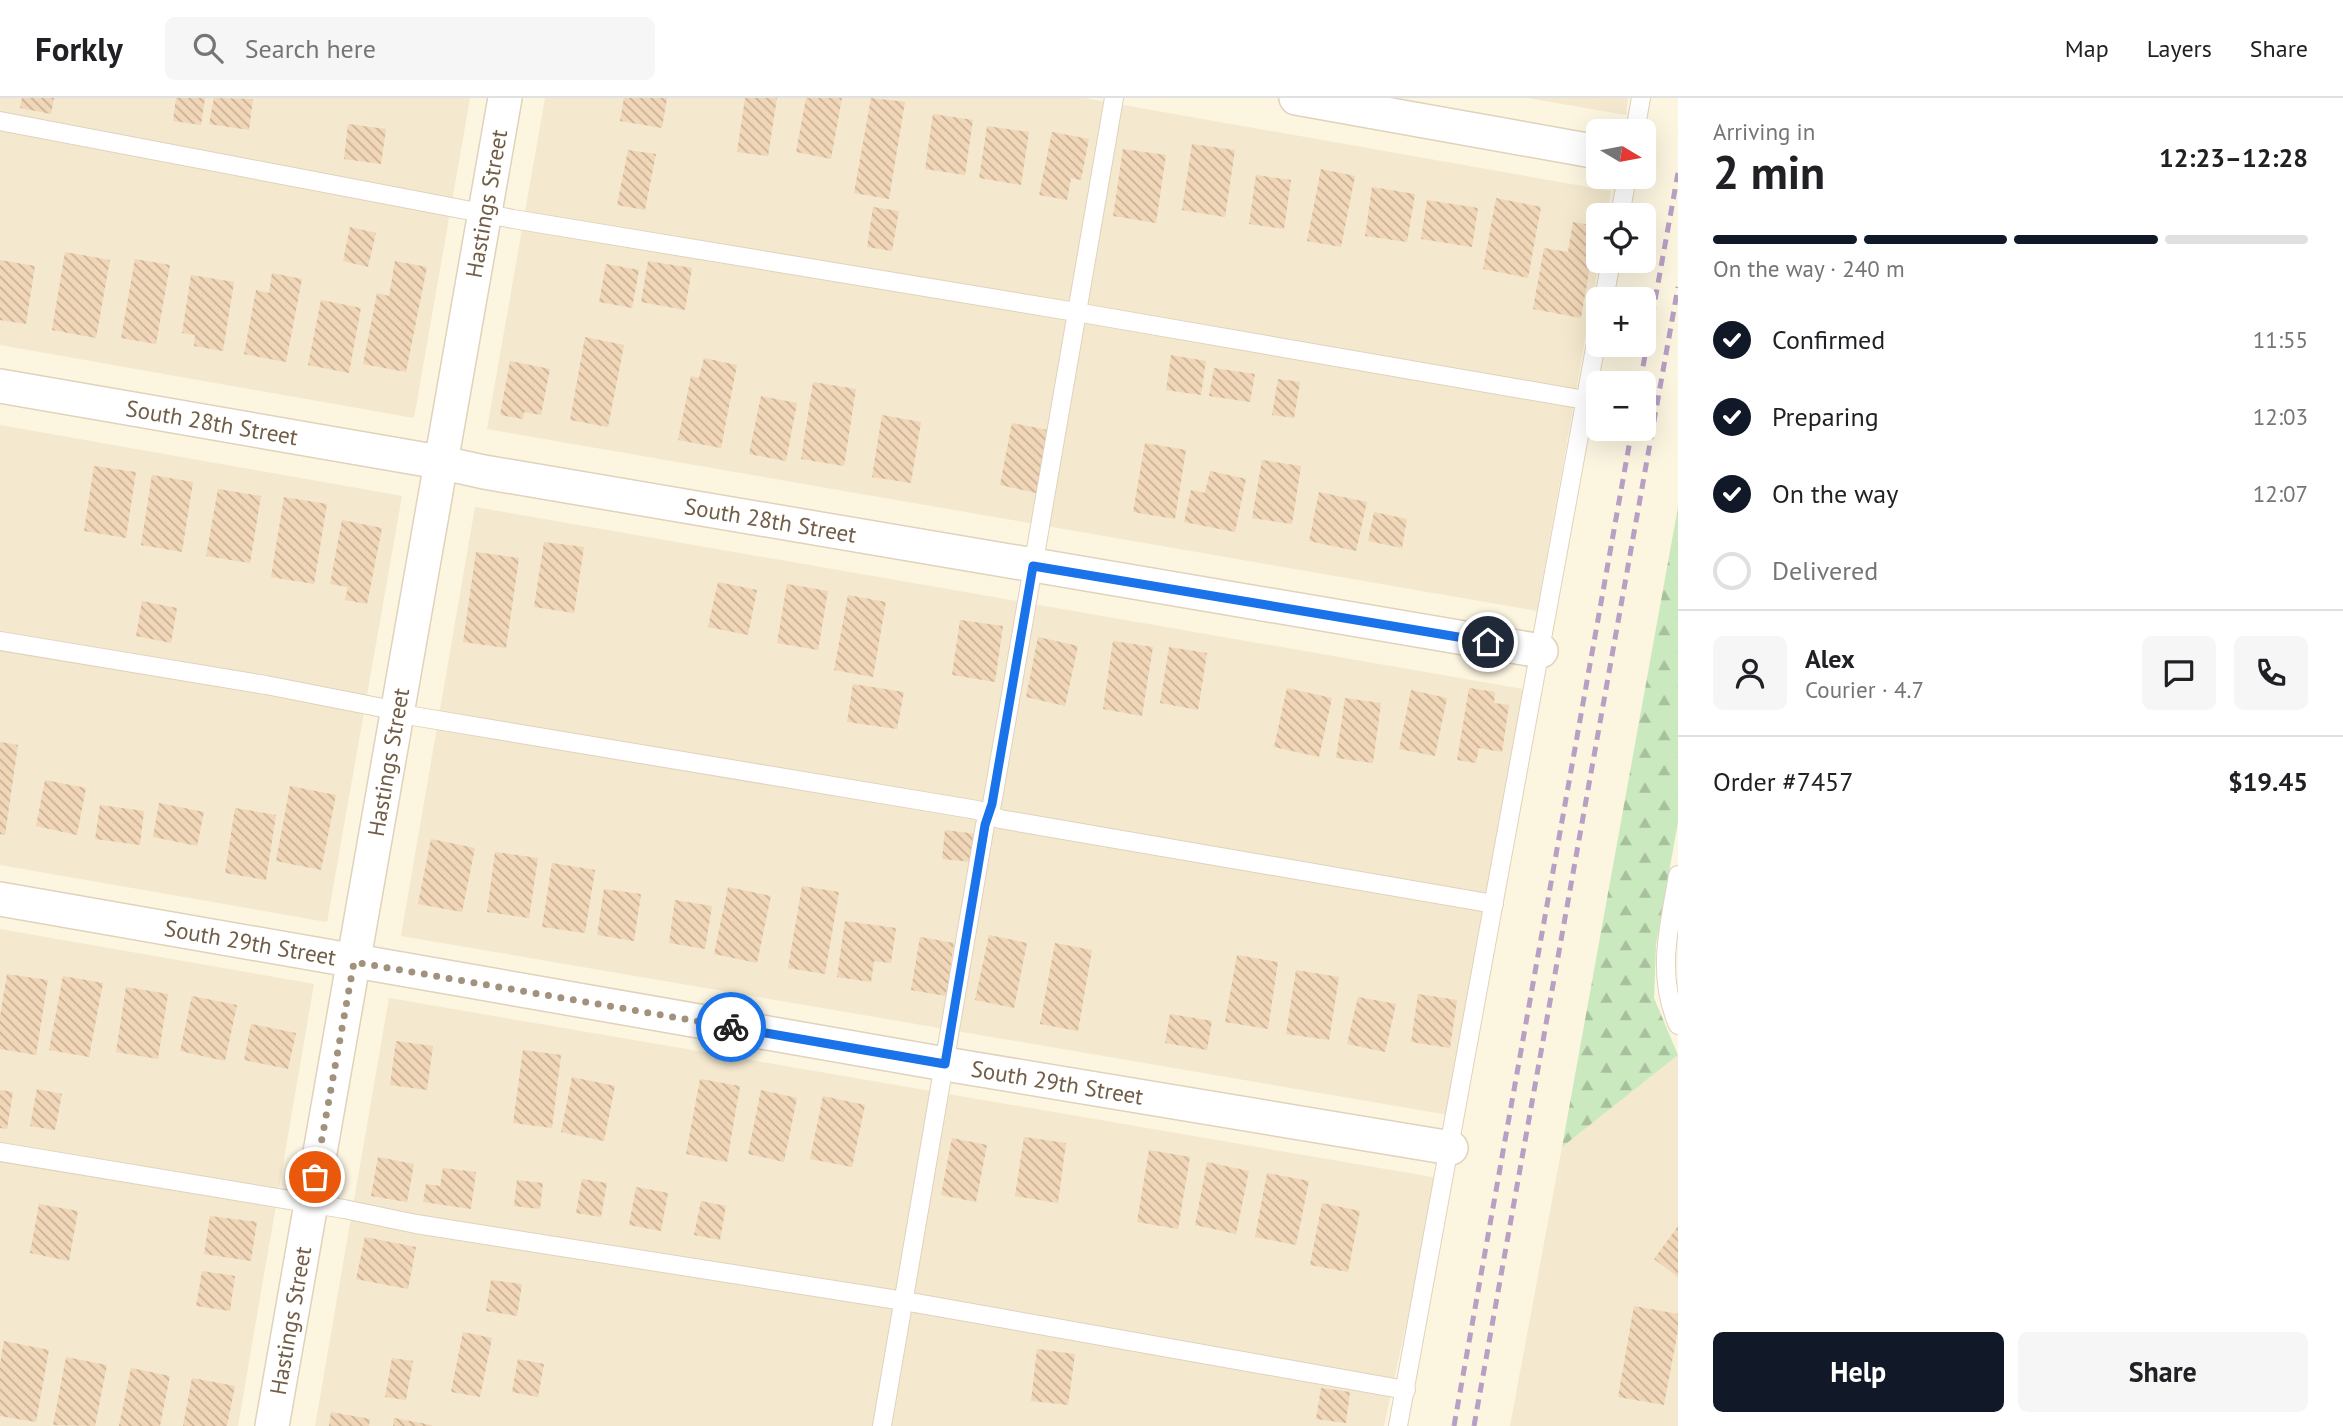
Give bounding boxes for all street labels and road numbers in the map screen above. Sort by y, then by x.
street label: Hastings Street [459,127,513,280]
street label: South 28th Street [124,393,300,451]
street label: South 28th Street [682,491,859,549]
street label: Hastings Street [361,685,415,839]
street label: South 29th Street [162,913,339,971]
street label: South 29th Street [969,1054,1146,1111]
street label: Hastings Street [263,1244,317,1397]

